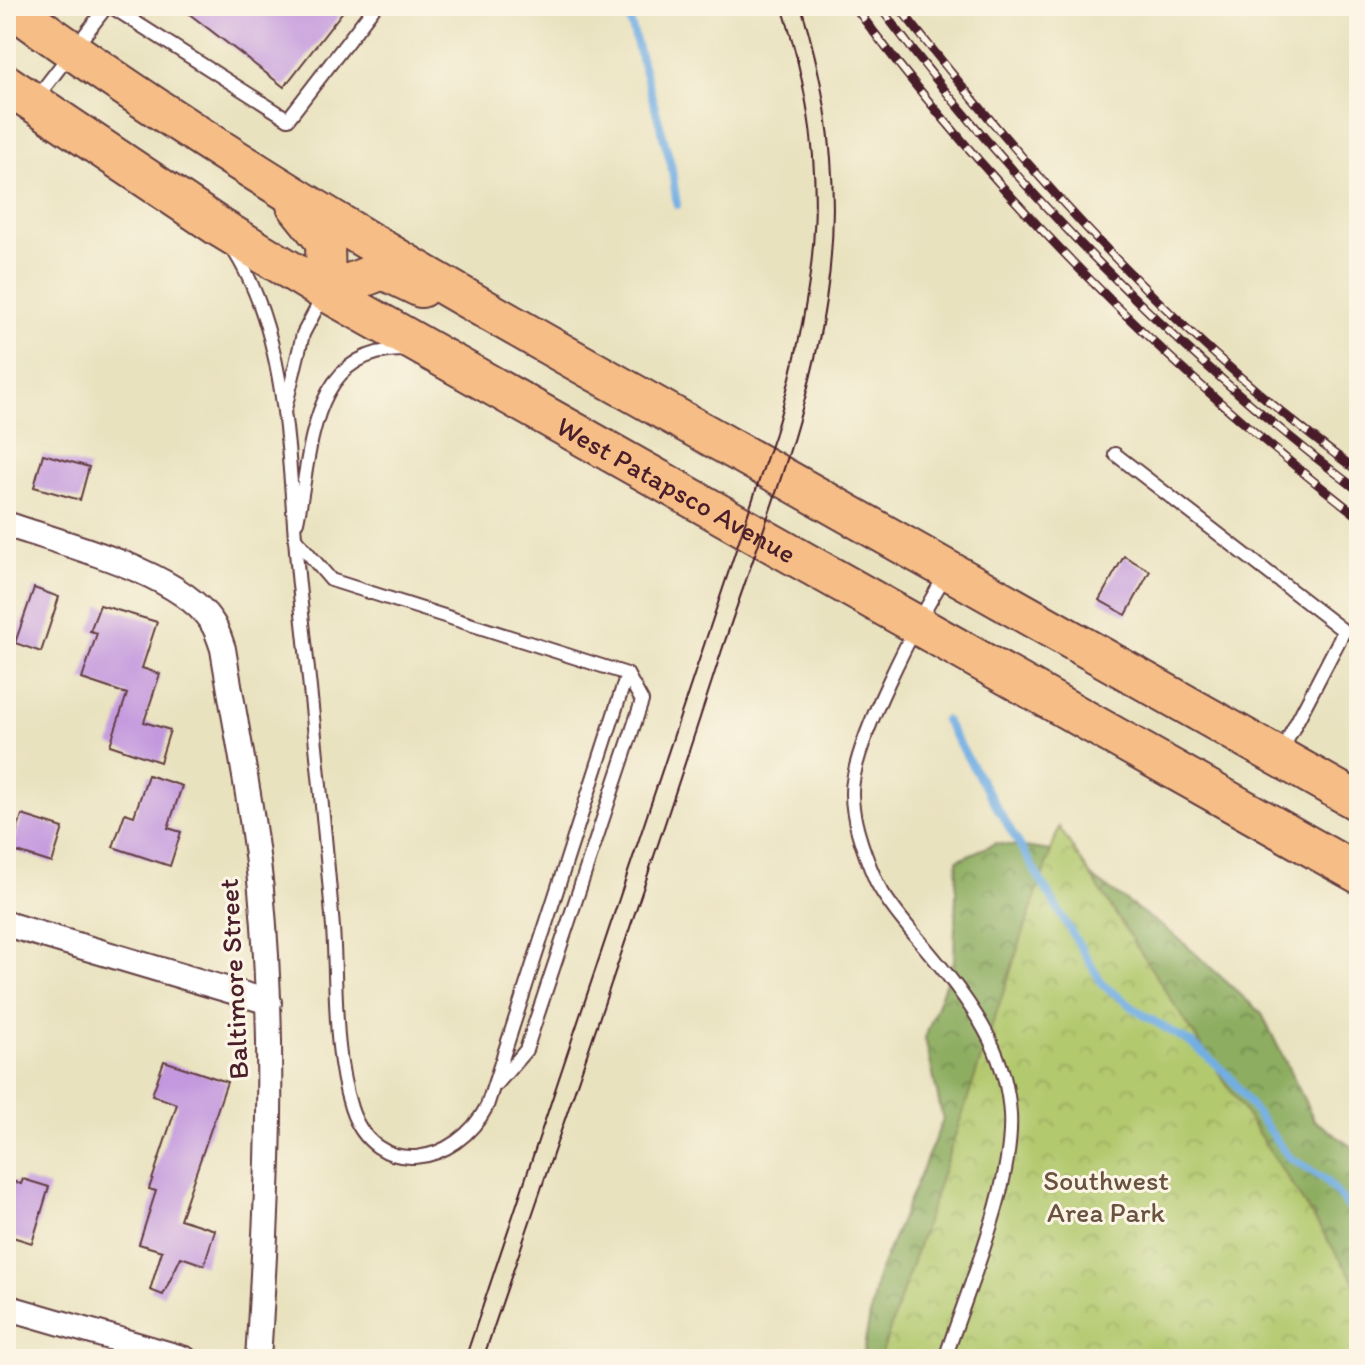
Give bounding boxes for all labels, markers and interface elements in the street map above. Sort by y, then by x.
street label: West Patapsco Avenue [551,409,802,570]
street label: Baltimore Street [211,878,255,1080]
park label: Southwest Area Park [1043,1163,1169,1229]

